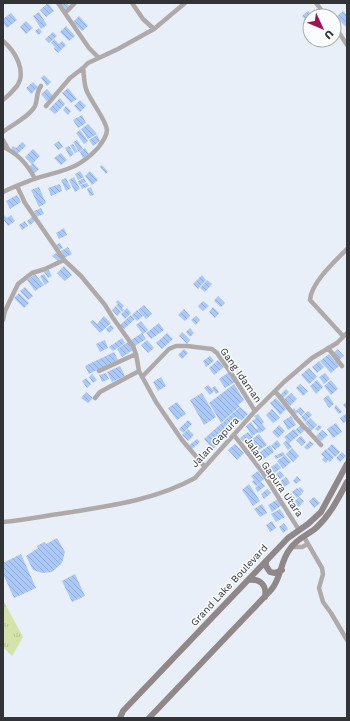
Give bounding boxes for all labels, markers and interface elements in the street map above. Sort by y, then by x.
north arrow [302,8,342,48]
text: U [321,27,336,42]
street label: Gang Idaman [218,346,264,404]
street label: Jalan Gapura [189,414,241,469]
street label: Jalan Gapura Utara [243,435,306,519]
street label: Grand Lake Boulevard [188,542,270,628]

